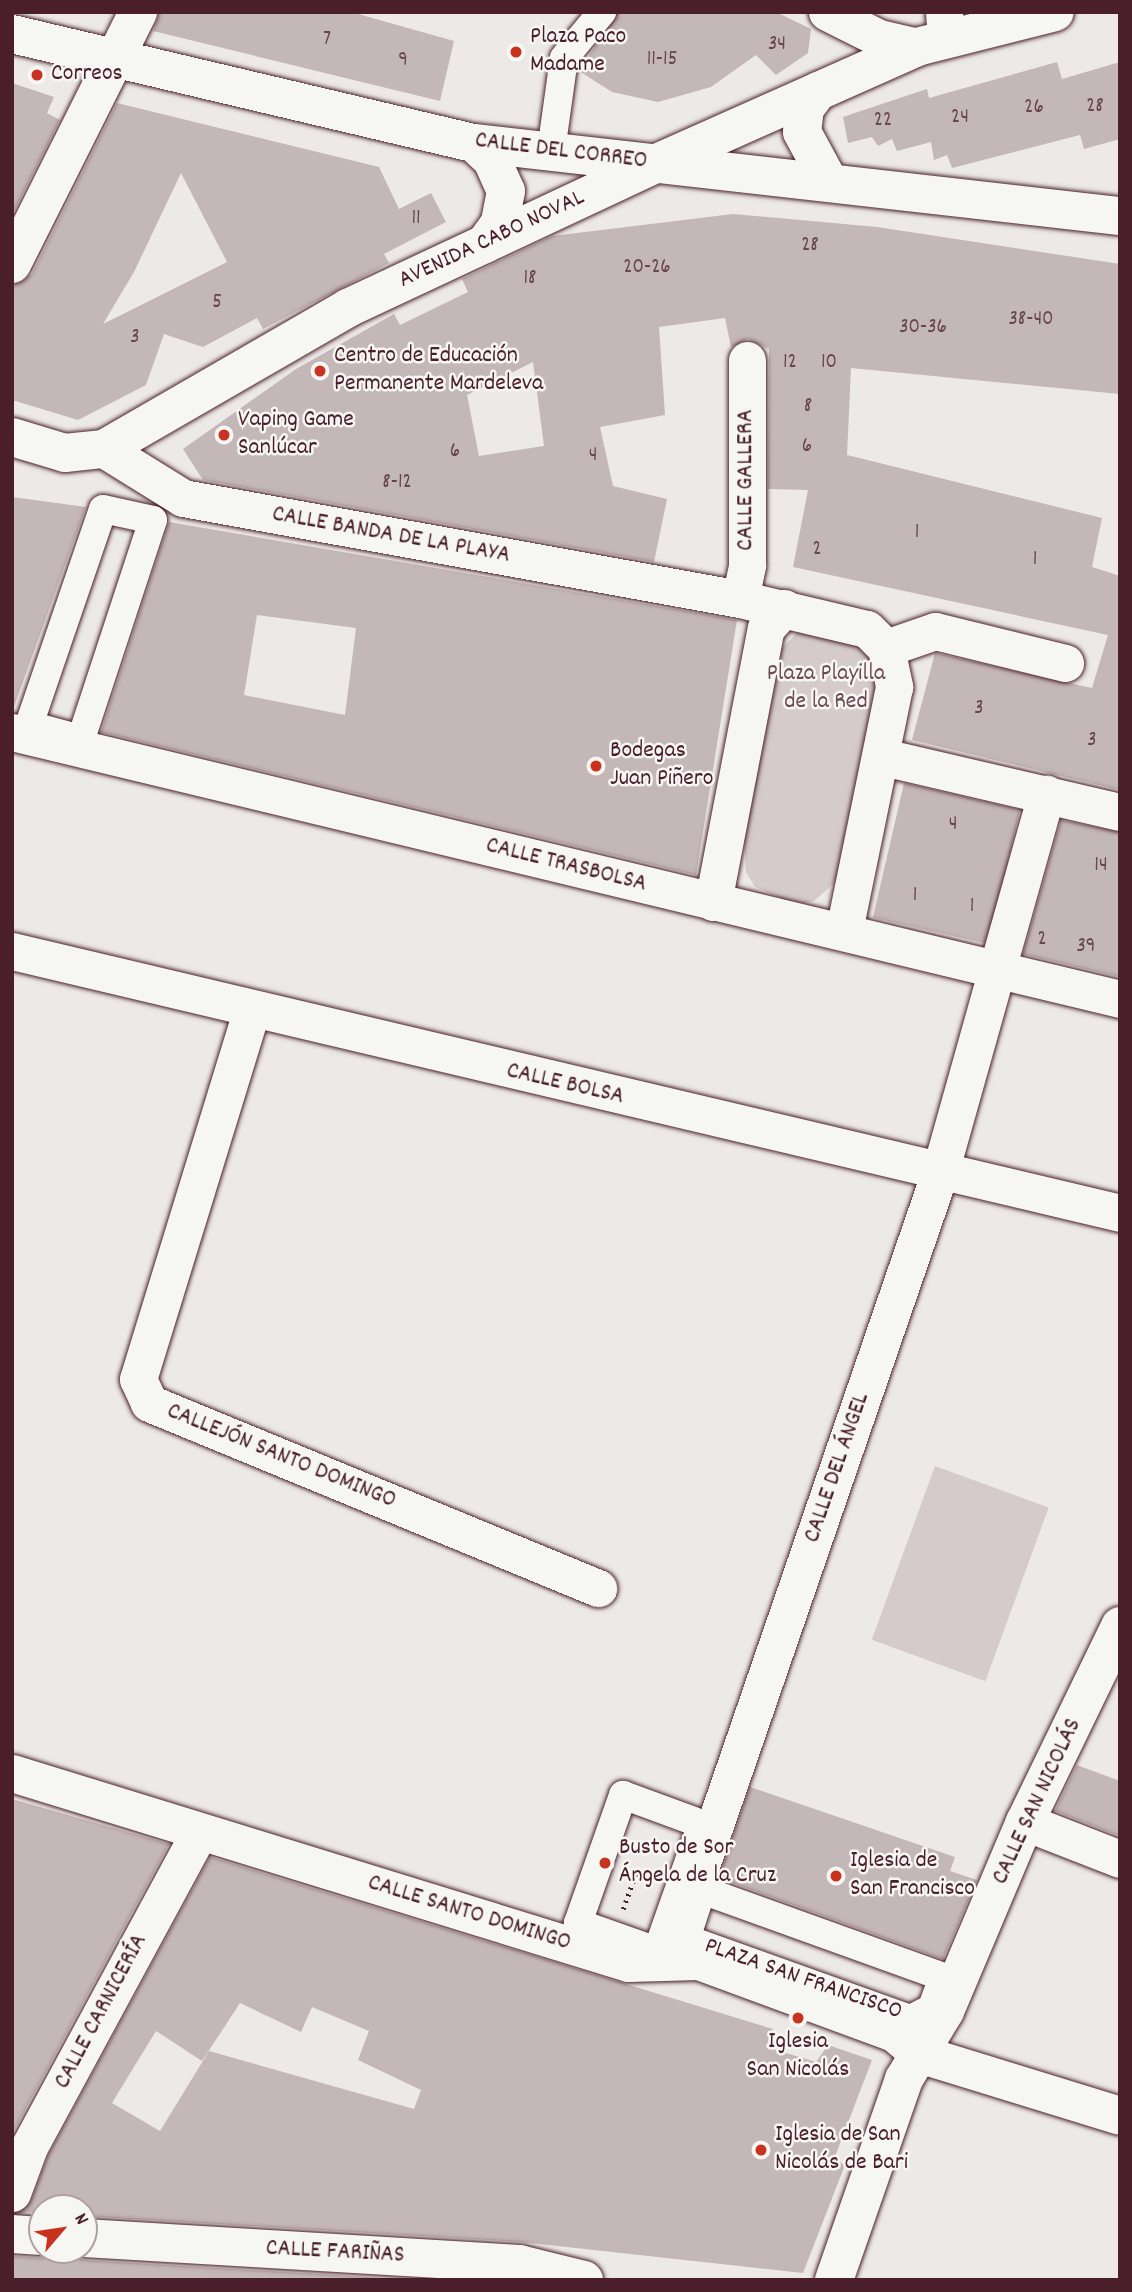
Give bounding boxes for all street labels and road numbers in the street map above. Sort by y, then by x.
street label: CALLE DEL CORREO [473,127,649,177]
street label: AVENIDA CABO NOVAL [395,184,589,296]
street label: CALLE GALLERA [733,409,761,551]
street label: CALLE BANDA DE LA PLAYA [270,501,512,571]
street label: CALLE TRASBOLSA [483,832,649,900]
street label: CALLE BOLSA [503,1058,627,1112]
street label: CALLE DEL ÁNGEL [799,1389,877,1547]
street label: CALLEJÓN SANTO DOMINGO [162,1398,400,1516]
street label: CALLE SAN NICOLÁS [987,1714,1089,1890]
street label: CALLE SANTO DOMINGO [364,1869,574,1959]
street label: CALLE CARNICERÍA [49,1930,155,2094]
street label: PLAZA SAN FRANCISCO [700,1933,906,2027]
street label: CALLE FARIÑAS [265,2235,405,2271]

